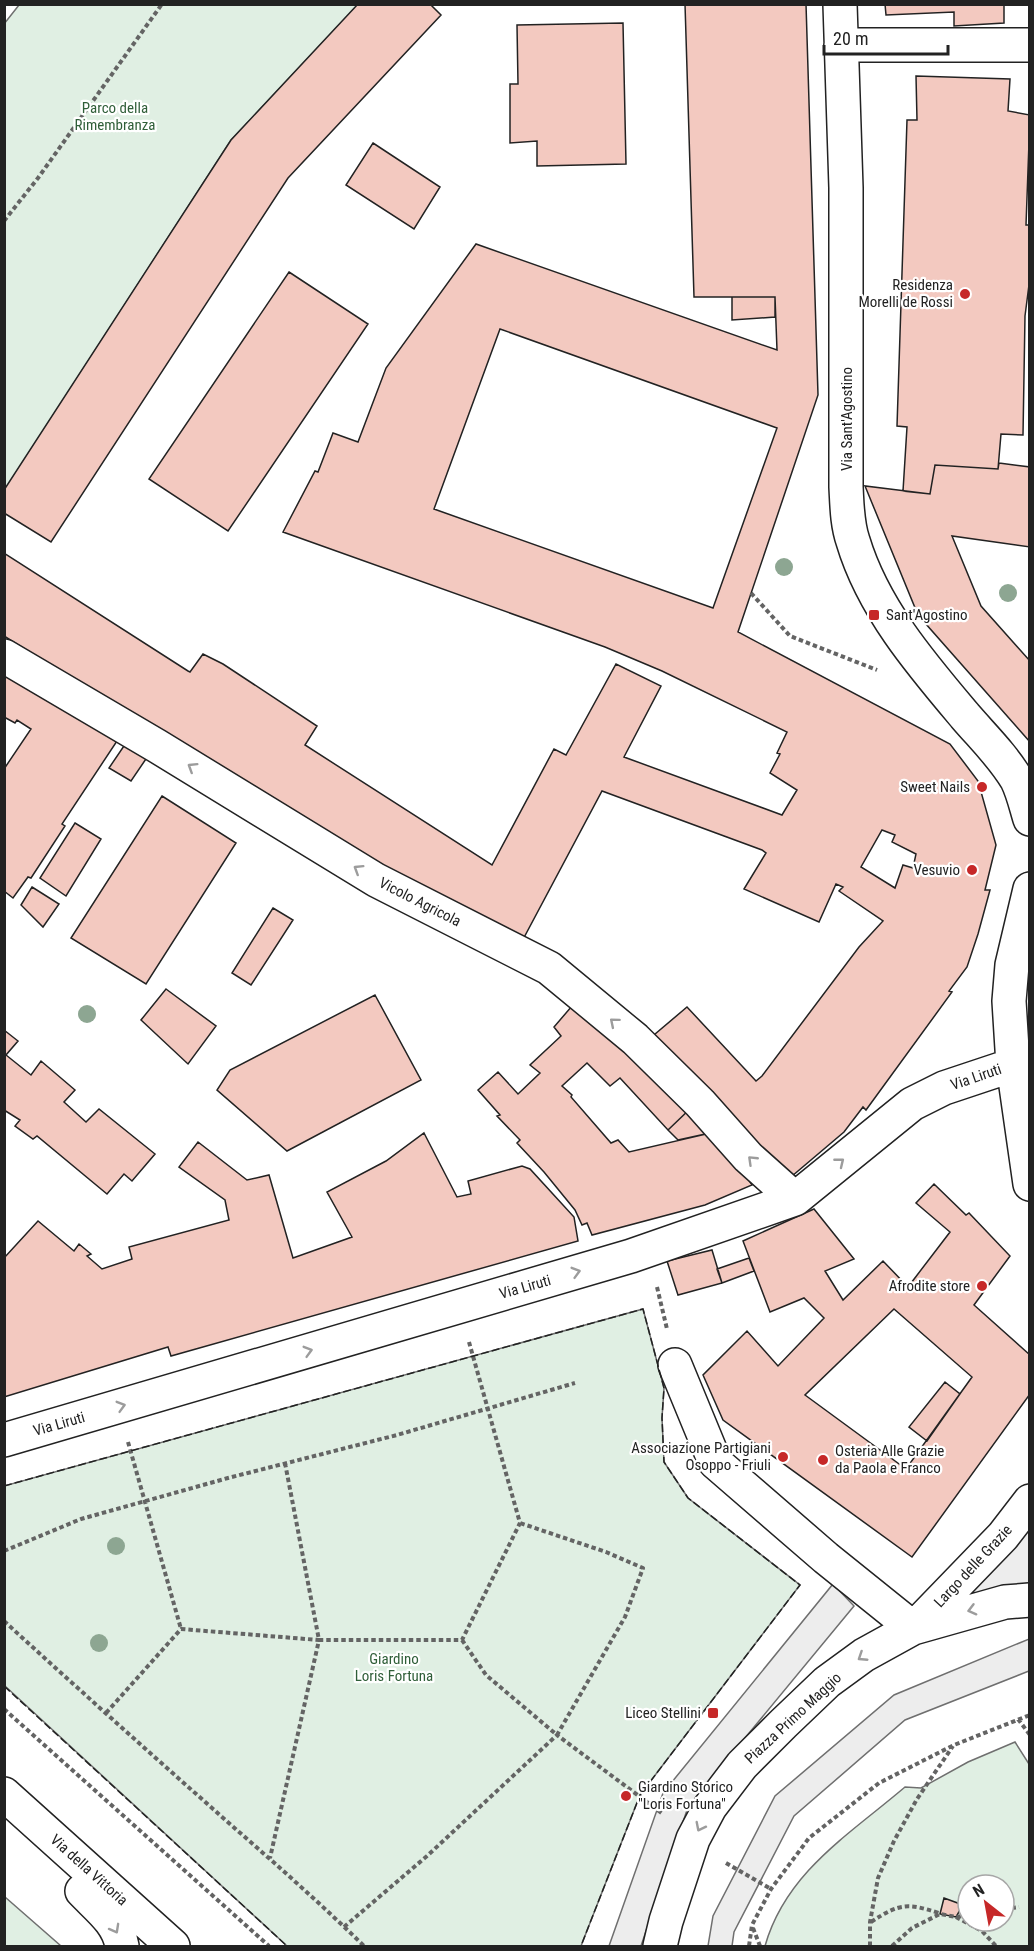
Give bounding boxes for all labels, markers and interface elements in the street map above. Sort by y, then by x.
scale bar [824,18,948,56]
text: 20 m [833,28,868,49]
park label: Parco della Rimembranza [75,99,155,134]
place label: Residenza Morelli de Rossi [858,276,953,311]
marker: Residenza Morelli de Rossi [958,287,972,301]
street label: Via Sant'Agostino [838,367,856,471]
place label: Sant'Agostino [886,606,968,624]
marker: Sant'Agostino [867,608,881,622]
one-way arrow [188,762,198,774]
place label: Sweet Nails [900,778,970,796]
marker: Sweet Nails [975,780,989,794]
place label: Vesuvio [913,861,960,879]
marker: Vesuvio [965,863,979,877]
one-way arrow [354,865,364,877]
street label: Vicolo Agricola [376,874,464,930]
one-way arrow [610,1018,621,1029]
street label: Via Liruti [948,1060,1004,1094]
one-way arrow [748,1156,758,1167]
one-way arrow [833,1159,844,1170]
one-way arrow [570,1267,581,1279]
street label: Via Liruti [497,1271,553,1303]
place label: Afrodite store [889,1277,970,1295]
marker: Afrodite store [975,1279,989,1293]
one-way arrow [302,1346,313,1358]
one-way arrow [115,1401,126,1413]
street label: Via Liruti [31,1408,87,1440]
place label: Associazione Partigiani Osoppo - Friuli [631,1439,771,1474]
place label: Osteria Alle Grazie da Paola e Franco [835,1442,944,1477]
marker: Associazione Partigiani Osoppo - Friuli [776,1450,790,1464]
marker: Osteria Alle Grazie da Paola e Franco [816,1453,830,1467]
street label: Largo delle Grazie [930,1521,1016,1611]
one-way arrow [967,1603,977,1616]
park label: Giardino Loris Fortuna [355,1650,433,1685]
one-way arrow [858,1650,869,1661]
street label: Piazza Primo Maggio [741,1669,845,1767]
place label: Liceo Stellini [625,1704,701,1722]
marker: Liceo Stellini [706,1706,720,1720]
place label: Giardino Storico "Loris Fortuna" [638,1778,733,1813]
marker: Giardino Storico "Loris Fortuna" [619,1789,633,1803]
one-way arrow [696,1820,707,1831]
street label: Via della Vittoria [47,1831,131,1909]
north arrow [956,1873,1016,1933]
text: N [969,1880,988,1901]
one-way arrow [108,1923,119,1933]

